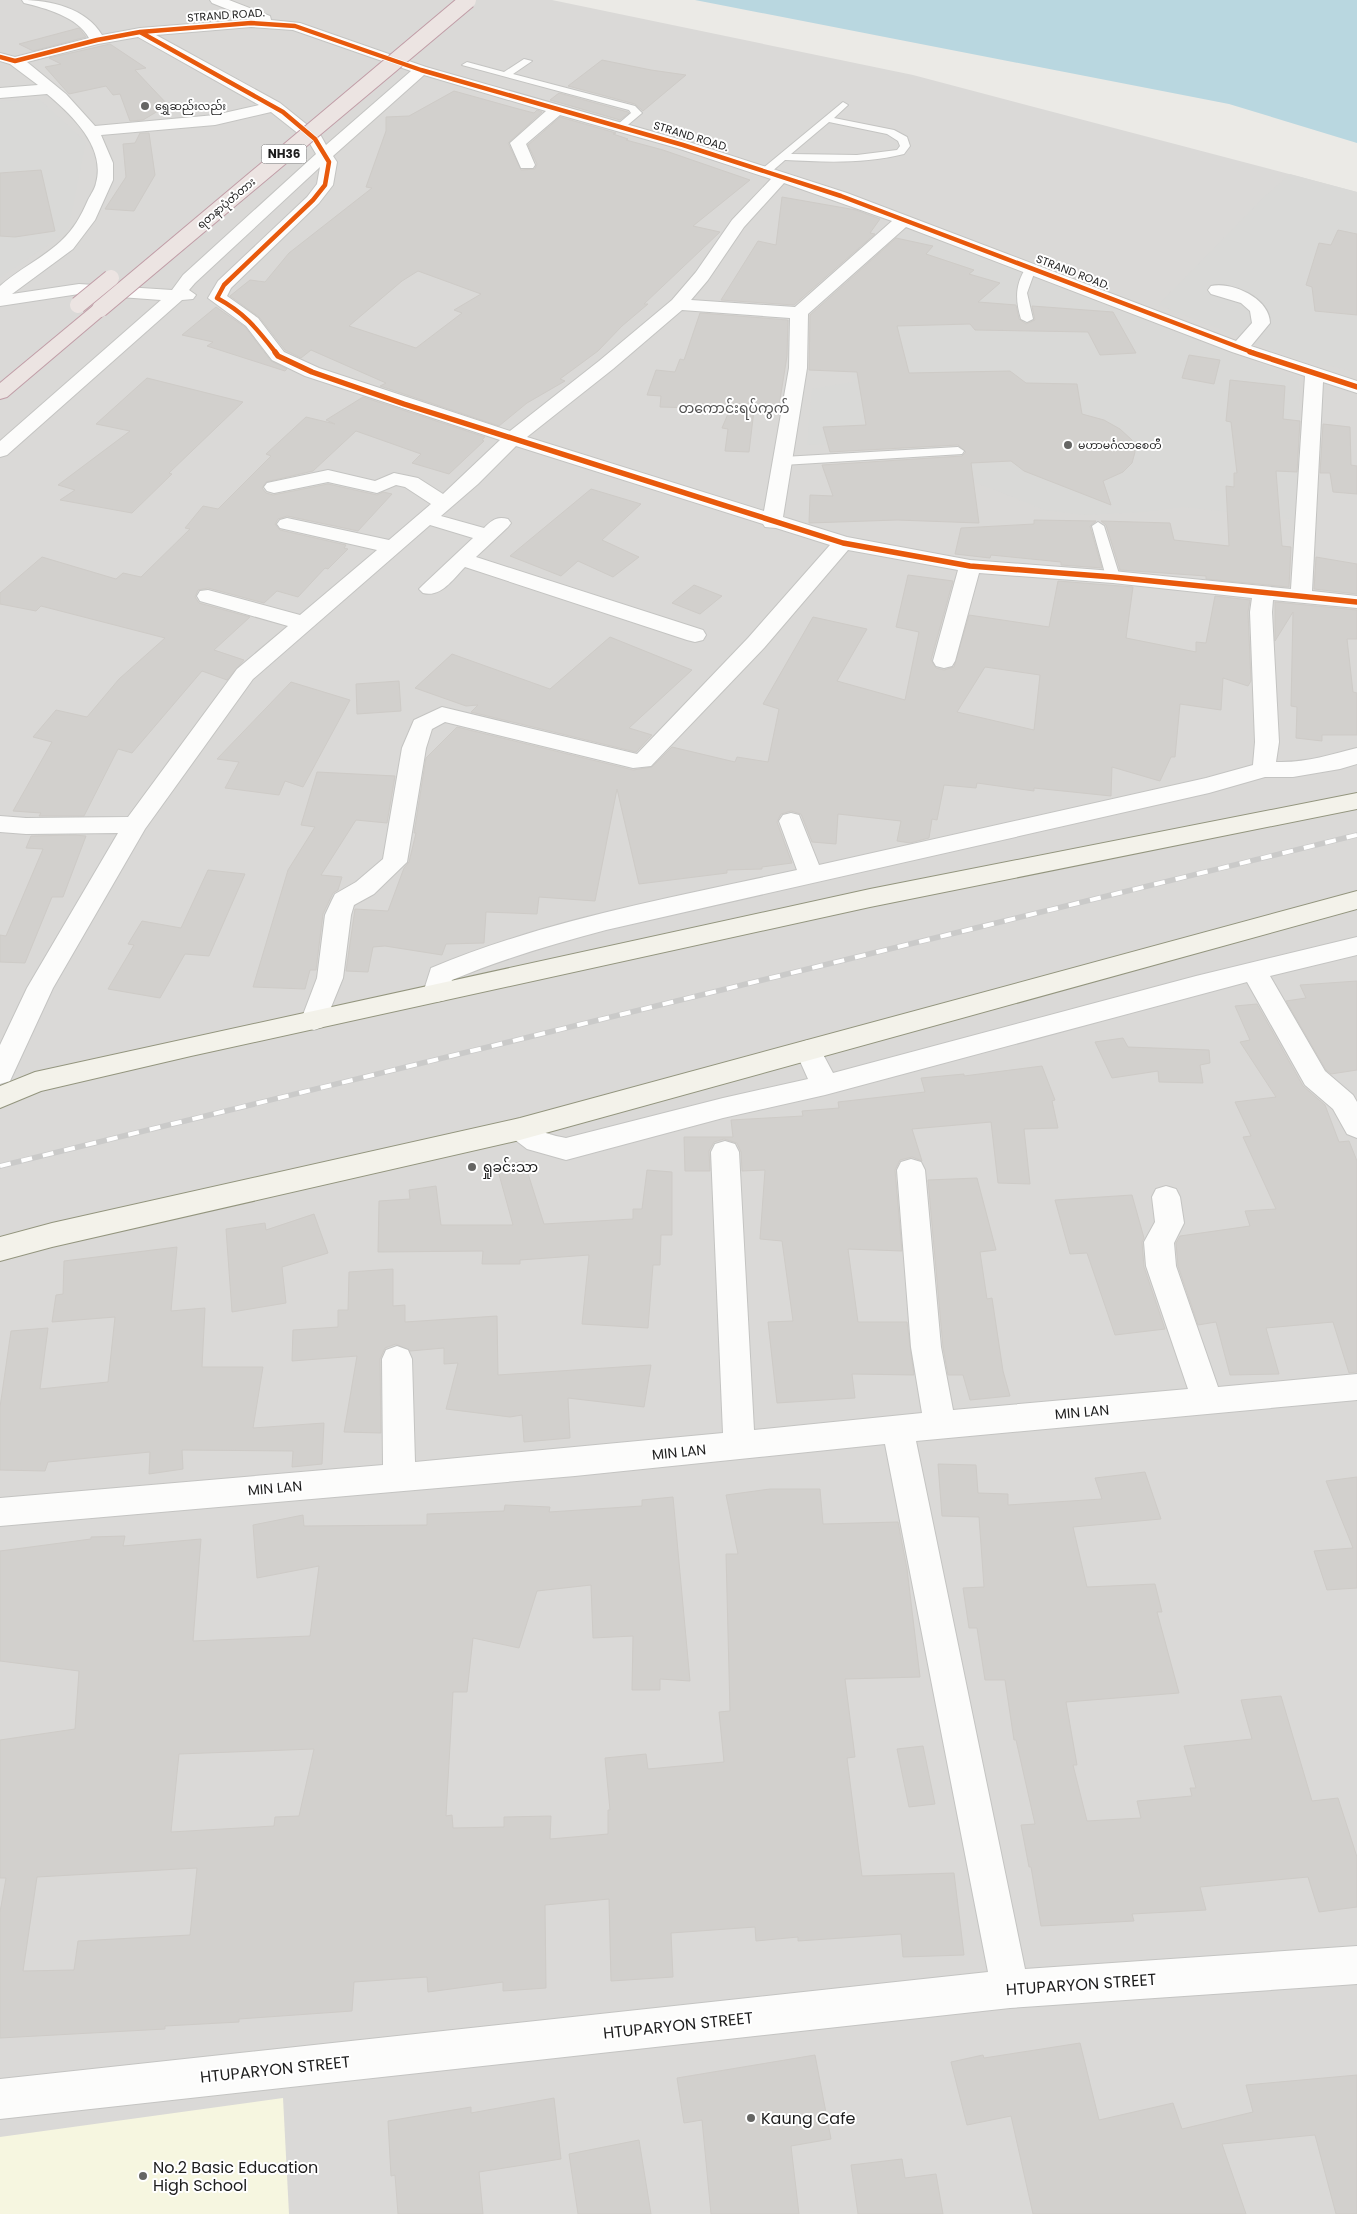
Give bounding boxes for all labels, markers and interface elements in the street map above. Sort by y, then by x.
street label: STRAND ROAD. [187,4,265,26]
place label: ရွှေဆည်းလည်း [155,98,226,115]
marker: ရွှေဆည်းလည်း [139,100,151,112]
street label: STRAND ROAD. [651,117,731,155]
road number: NH36 [262,144,306,164]
street label: ရတနာပုံတံတား [193,174,260,233]
street label: STRAND ROAD. [1034,251,1112,293]
district label: တကောင်းရပ်ကွက် [678,398,790,420]
place label: မဟာမင်္ဂလာစေတီ [1078,437,1162,453]
marker: မဟာမင်္ဂလာစေတီ [1062,439,1074,451]
place label: ရှုခင်းသာ [482,1157,538,1179]
marker: ရှုခင်းသာ [466,1161,478,1173]
street label: MIN LAN [1054,1400,1110,1424]
street label: MIN LAN [651,1439,707,1465]
street label: MIN LAN [247,1476,303,1500]
street label: HTUPARYON STREET [1005,1968,1157,2001]
street label: HTUPARYON STREET [602,2006,754,2045]
street label: HTUPARYON STREET [199,2050,351,2089]
place label: Kaung Cafe [761,2107,855,2130]
marker: Kaung Cafe [745,2112,757,2124]
place label: No.2 Basic Education High School [153,2156,318,2197]
marker: No.2 Basic Education High School [137,2170,149,2182]

